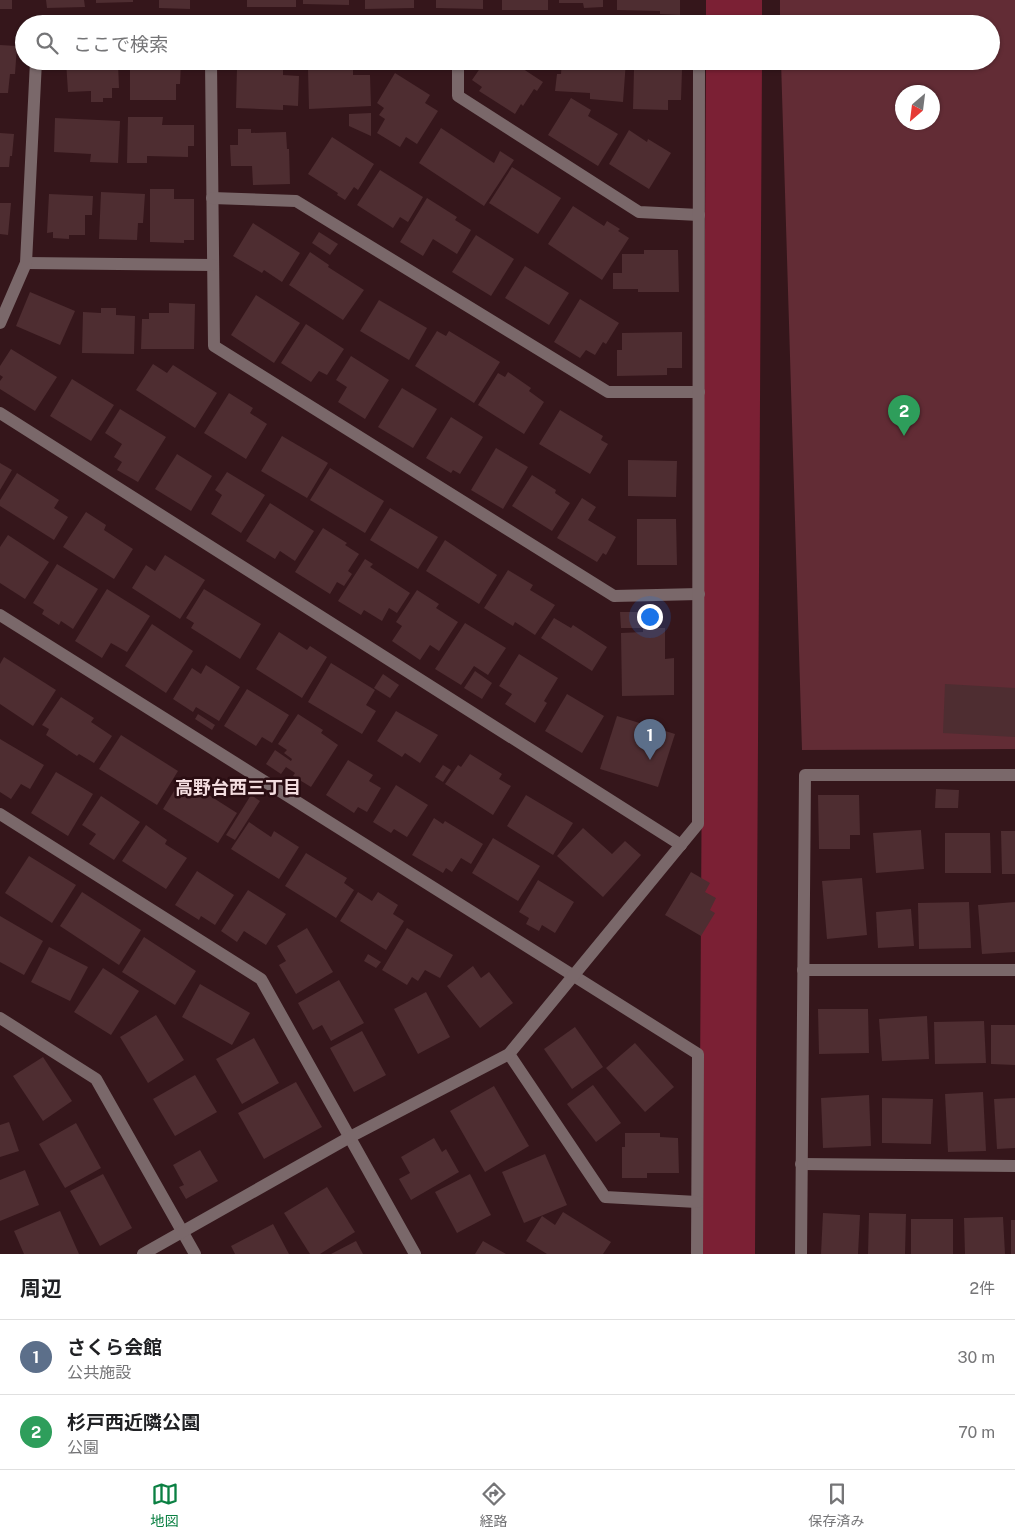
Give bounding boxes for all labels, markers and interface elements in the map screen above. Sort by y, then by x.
search box [15,15,1000,70]
icon: search [33,29,61,57]
text: ここで検索 [73,33,168,55]
north arrow [895,85,940,130]
pin: 2 [888,395,920,436]
your location [637,604,663,630]
pin: 1 [634,719,666,760]
district label: 高野台西三丁目 [175,777,301,798]
text: 周辺 [20,1276,62,1301]
text: 2件 [969,1279,995,1298]
text: さくら会館 [67,1336,162,1358]
text: 1 [33,1348,39,1367]
text: 30 m [958,1348,995,1367]
text: 公共施設 [67,1363,131,1382]
text: 杉戸西近隣公園 [67,1411,200,1433]
text: 2 [31,1423,41,1442]
text: 70 m [958,1423,995,1442]
text: 公園 [67,1438,99,1457]
tab: 地図 [151,1480,179,1530]
tab: 経路 [480,1480,508,1530]
tab: 保存済み [809,1480,865,1530]

